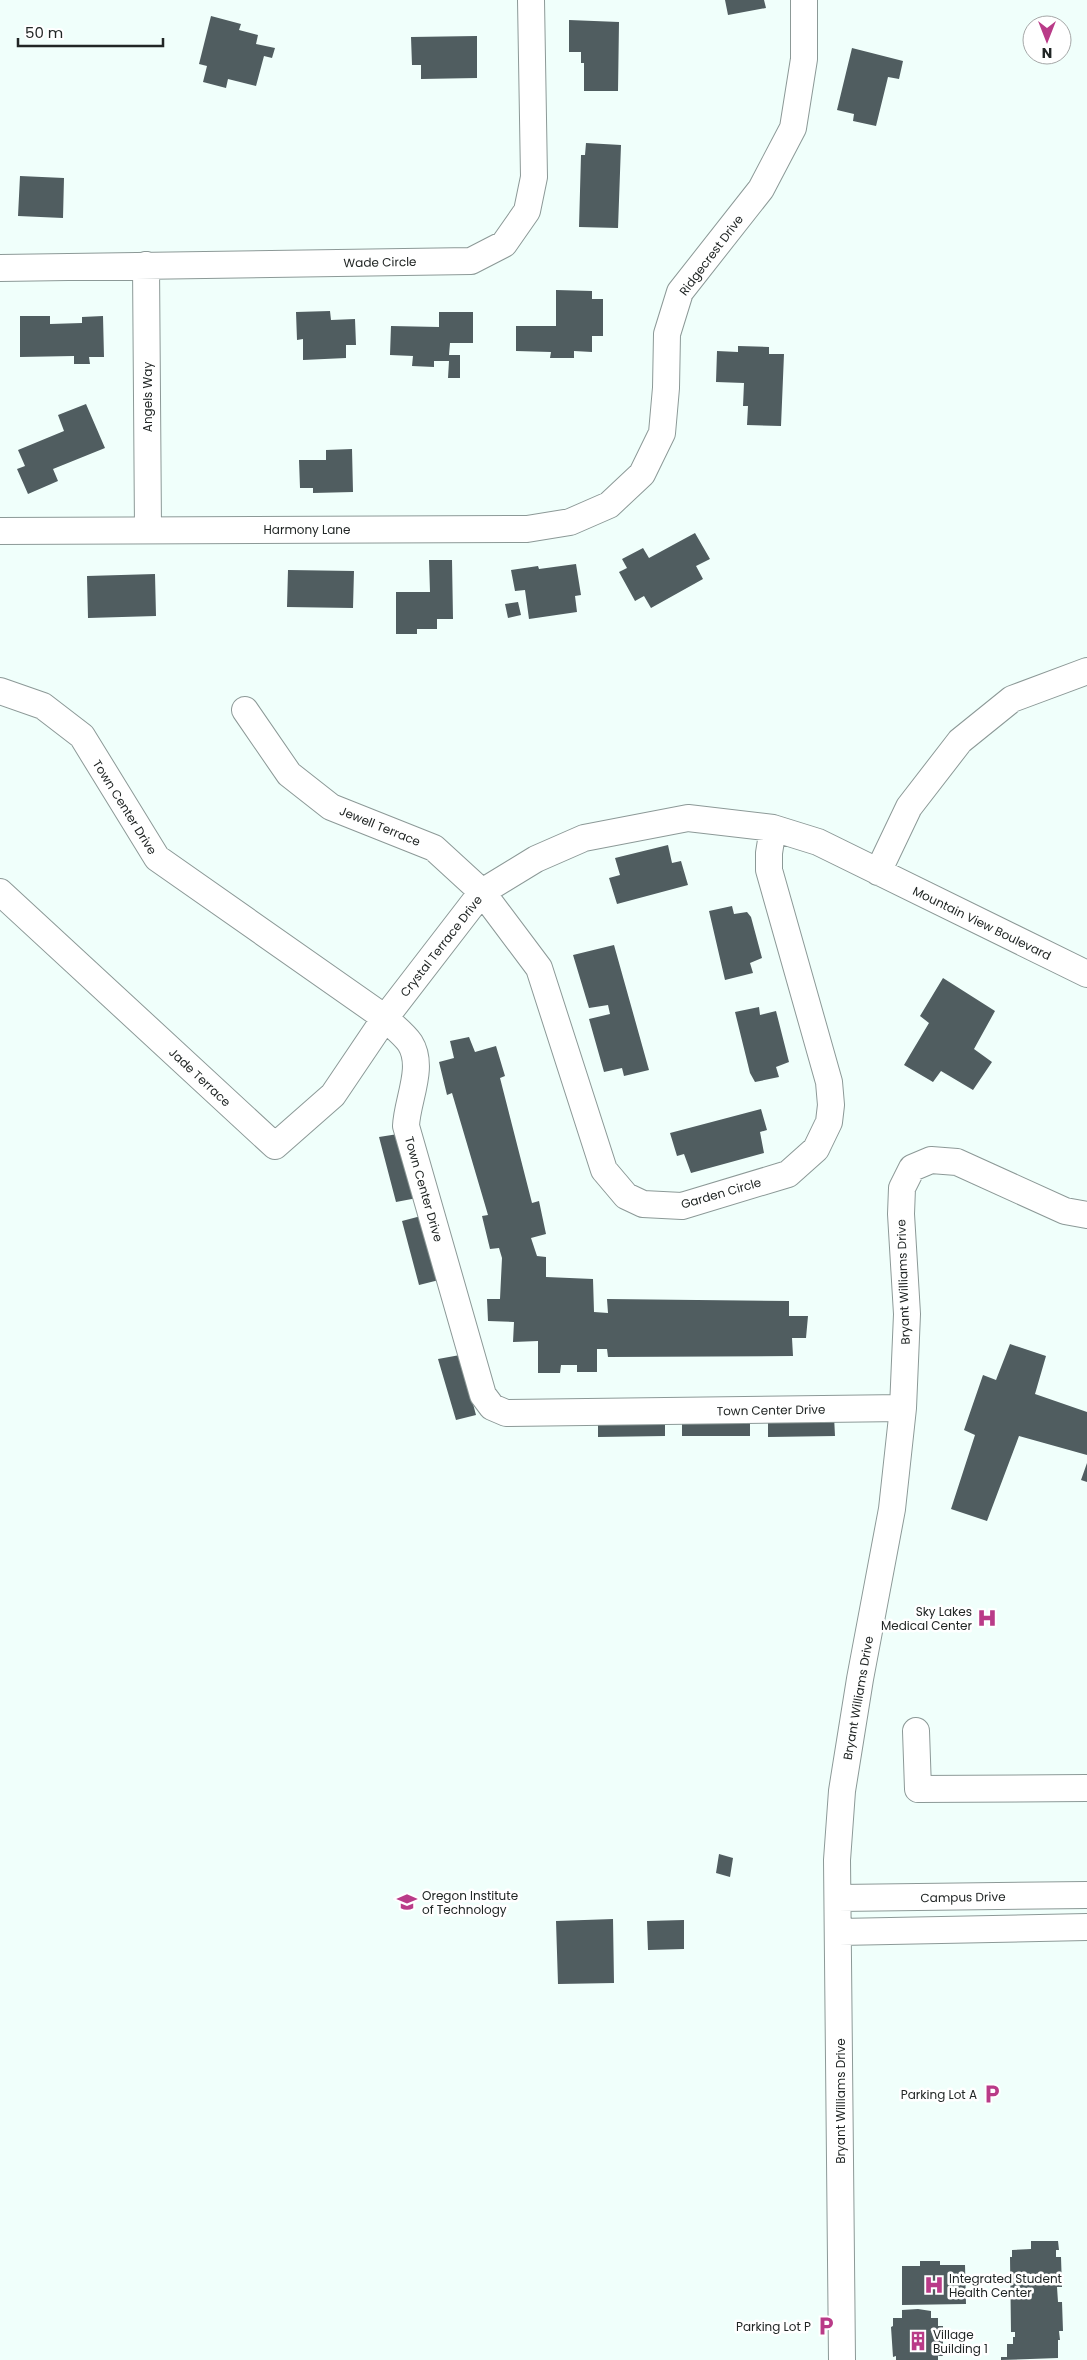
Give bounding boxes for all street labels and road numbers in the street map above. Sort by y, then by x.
street label: Ridgecrest Drive [675,211,747,299]
street label: Wade Circle [343,253,417,271]
street label: Angels Way [139,362,156,432]
street label: Harmony Lane [264,521,351,538]
street label: Town Center Drive [89,756,161,858]
street label: Jewell Terrace [337,802,423,850]
street label: Mountain View Boulevard [910,882,1054,964]
street label: Crystal Terrace Drive [396,892,486,1000]
street label: Jade Terrace [165,1044,235,1110]
street label: Town Center Drive [401,1134,447,1244]
street label: Garden Circle [679,1173,763,1213]
street label: Bryant Williams Drive [892,1219,914,1345]
street label: Town Center Drive [716,1401,826,1419]
street label: Bryant Williams Drive [839,1635,877,1761]
street label: Campus Drive [920,1888,1006,1906]
street label: Bryant Williams Drive [832,2038,849,2164]

